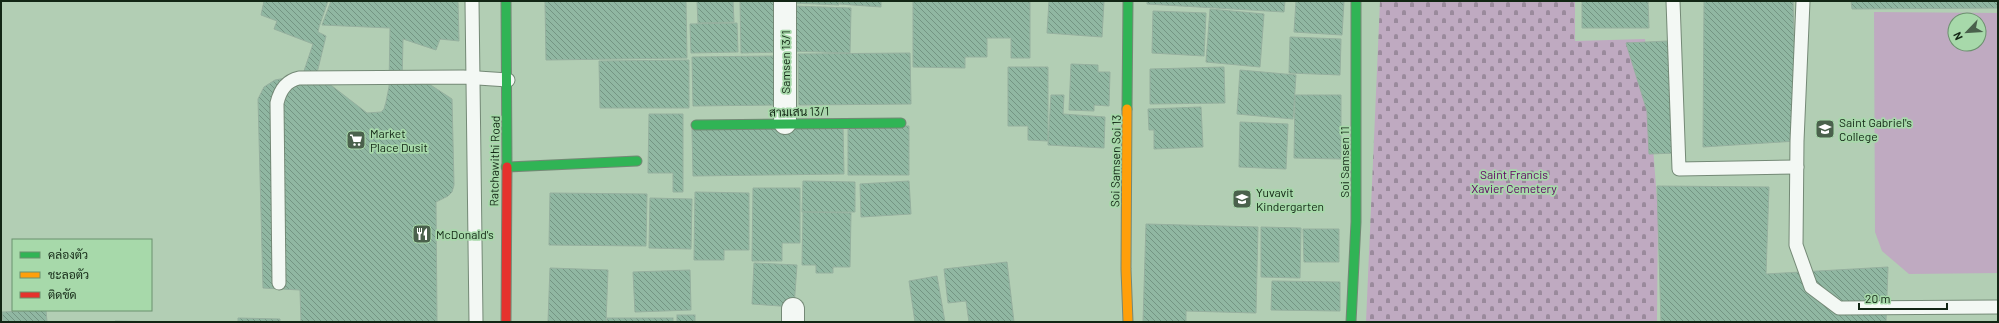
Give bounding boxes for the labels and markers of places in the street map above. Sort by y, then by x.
place label: Saint Gabriel's College [1839,115,1912,143]
school or university icon: Saint Gabriel's College [1814,118,1836,140]
place label: Market Place Dusit [370,126,428,154]
supermarket icon: Market Place Dusit [345,129,367,151]
place label: Yuvavit Kindergarten [1256,185,1324,213]
school or university icon: Yuvavit Kindergarten [1231,188,1253,210]
restaurant icon: McDonald's [411,223,433,245]
place label: McDonald's [436,227,494,241]

